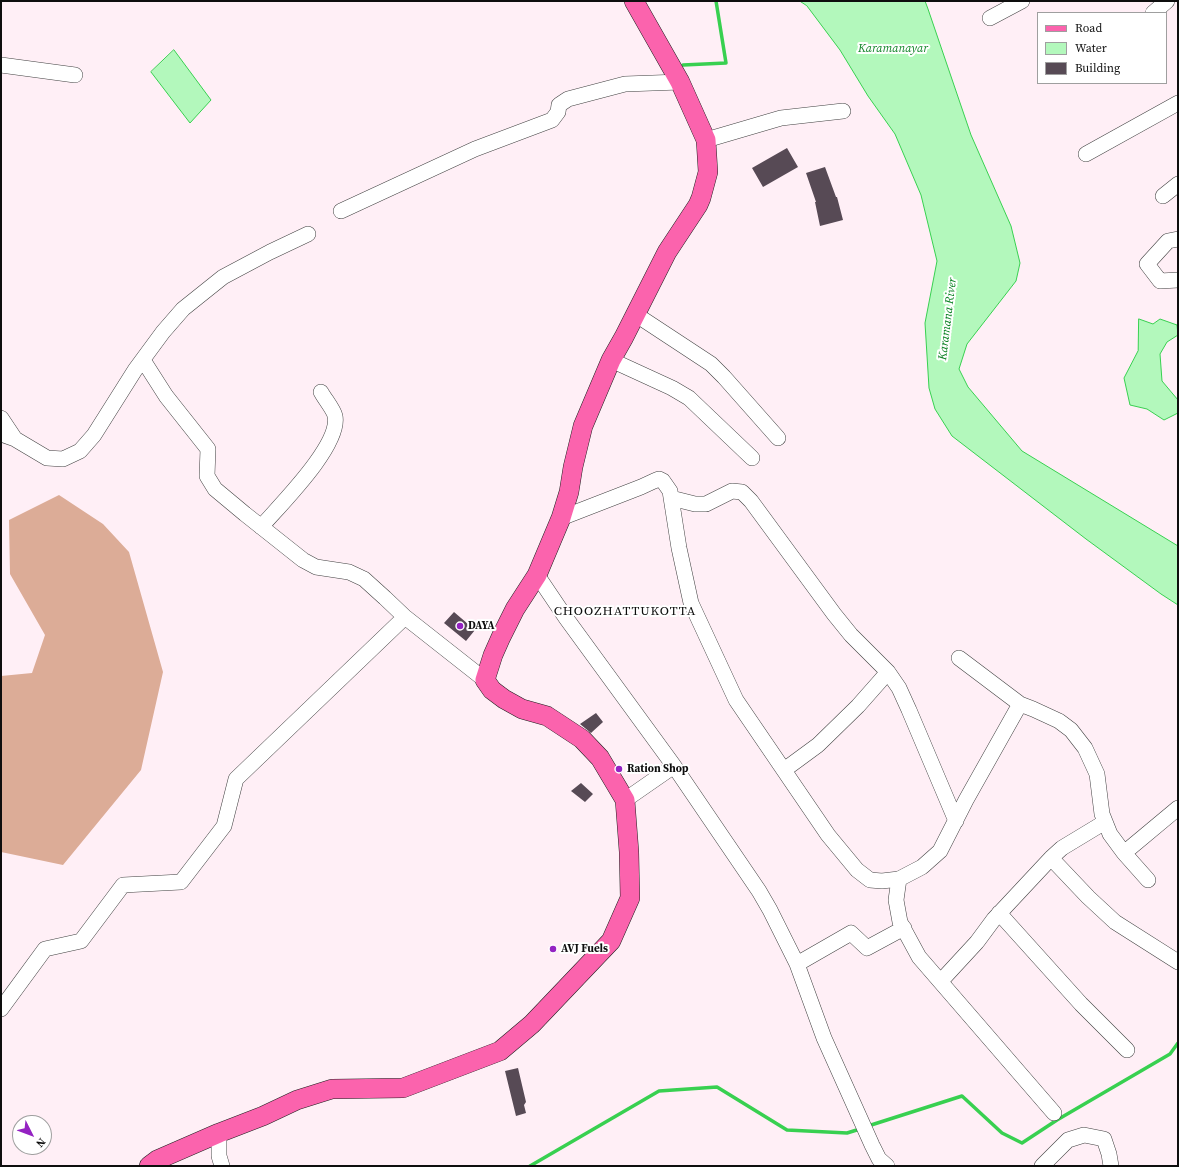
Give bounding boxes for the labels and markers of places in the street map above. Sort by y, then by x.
place label: DAYA [468,619,495,633]
marker: DAYA [455,621,465,631]
place label: Ration Shop [627,762,689,776]
marker: Ration Shop [614,764,624,774]
place label: AVJ Fuels [561,942,608,956]
marker: AVJ Fuels [548,944,558,954]

